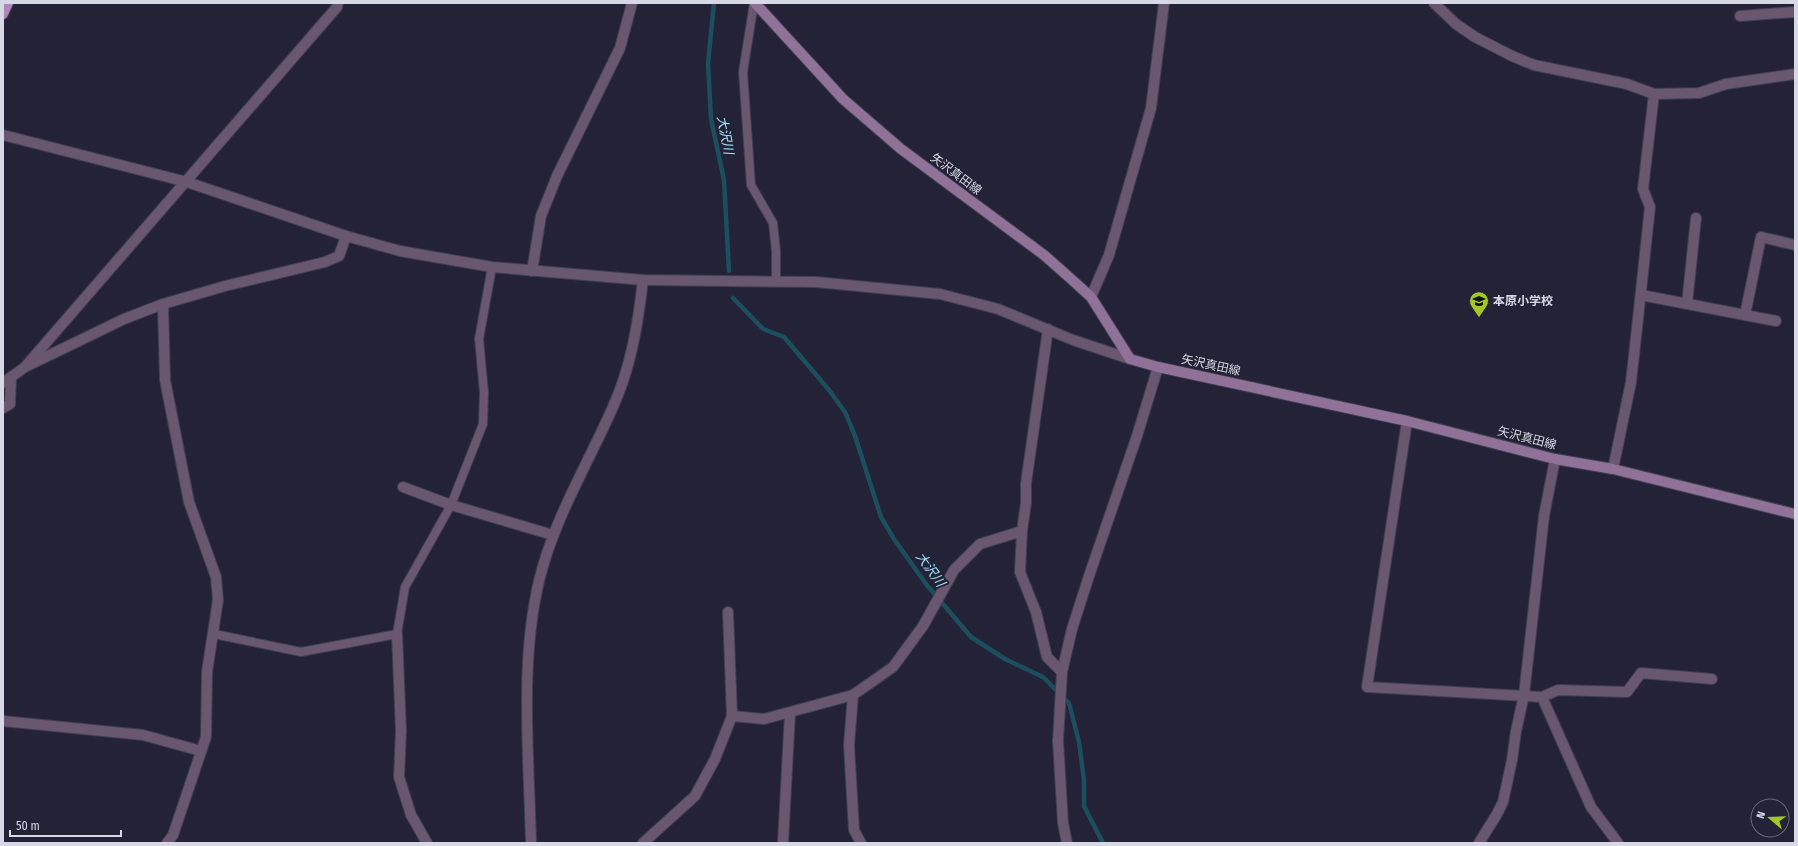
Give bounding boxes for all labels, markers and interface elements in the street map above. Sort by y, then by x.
water label: 大沢川 [714,115,737,158]
street label: 矢沢真田線 [928,150,984,198]
school or university icon: 本原小学校 [1468,290,1490,318]
place label: 本原小学校 [1493,294,1553,308]
street label: 矢沢真田線 [1180,352,1242,378]
street label: 矢沢真田線 [1496,424,1558,452]
water label: 大沢川 [913,549,949,591]
north arrow [1750,798,1790,838]
text: N [1754,810,1768,820]
scale bar [10,812,121,838]
text: 50 m [16,819,40,833]

